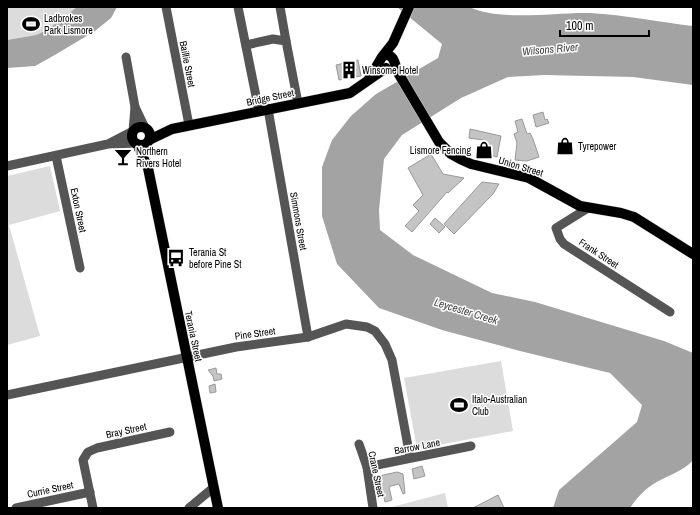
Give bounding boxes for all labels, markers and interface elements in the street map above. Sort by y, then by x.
place label: Ladbrokes Park Lismore [44,12,93,37]
scale bar [560,12,649,38]
sports icon: Ladbrokes Park Lismore [21,14,41,34]
text: 100 m [566,18,593,34]
street label: Baillie Street [177,40,199,89]
water label: Wilsons River [522,40,579,58]
building icon: Winsome Hotel [339,60,359,80]
place label: Winsome Hotel [362,64,418,77]
street label: Bridge Street [245,86,296,109]
shop icon: Tyrepower [555,136,575,156]
shop icon: Lismore Fencing [474,140,494,160]
place label: Tyrepower [578,140,617,153]
place label: Lismore Fencing [410,144,471,157]
place label: Northern Rivers Hotel [136,145,181,170]
bar icon: Northern Rivers Hotel [113,147,133,167]
street label: Union Street [497,154,545,180]
street label: Exton Street [67,187,90,234]
street label: Simmons Street [287,191,310,252]
street label: Frank Street [576,236,622,272]
place label: Terania St before Pine St [189,246,242,271]
bus stop icon: Terania St before Pine St [166,248,186,268]
water label: Leycester Creek [433,295,500,327]
street label: Terania Street [182,310,205,363]
street label: Pine Street [234,324,277,343]
place label: Italo-Australian Club [472,393,527,418]
sports icon: Italo-Australian Club [449,395,469,415]
street label: Bray Street [105,420,148,441]
street label: Barrow Lane [393,436,442,457]
street label: Crane Street [365,450,388,499]
street label: Currie Street [26,478,75,501]

